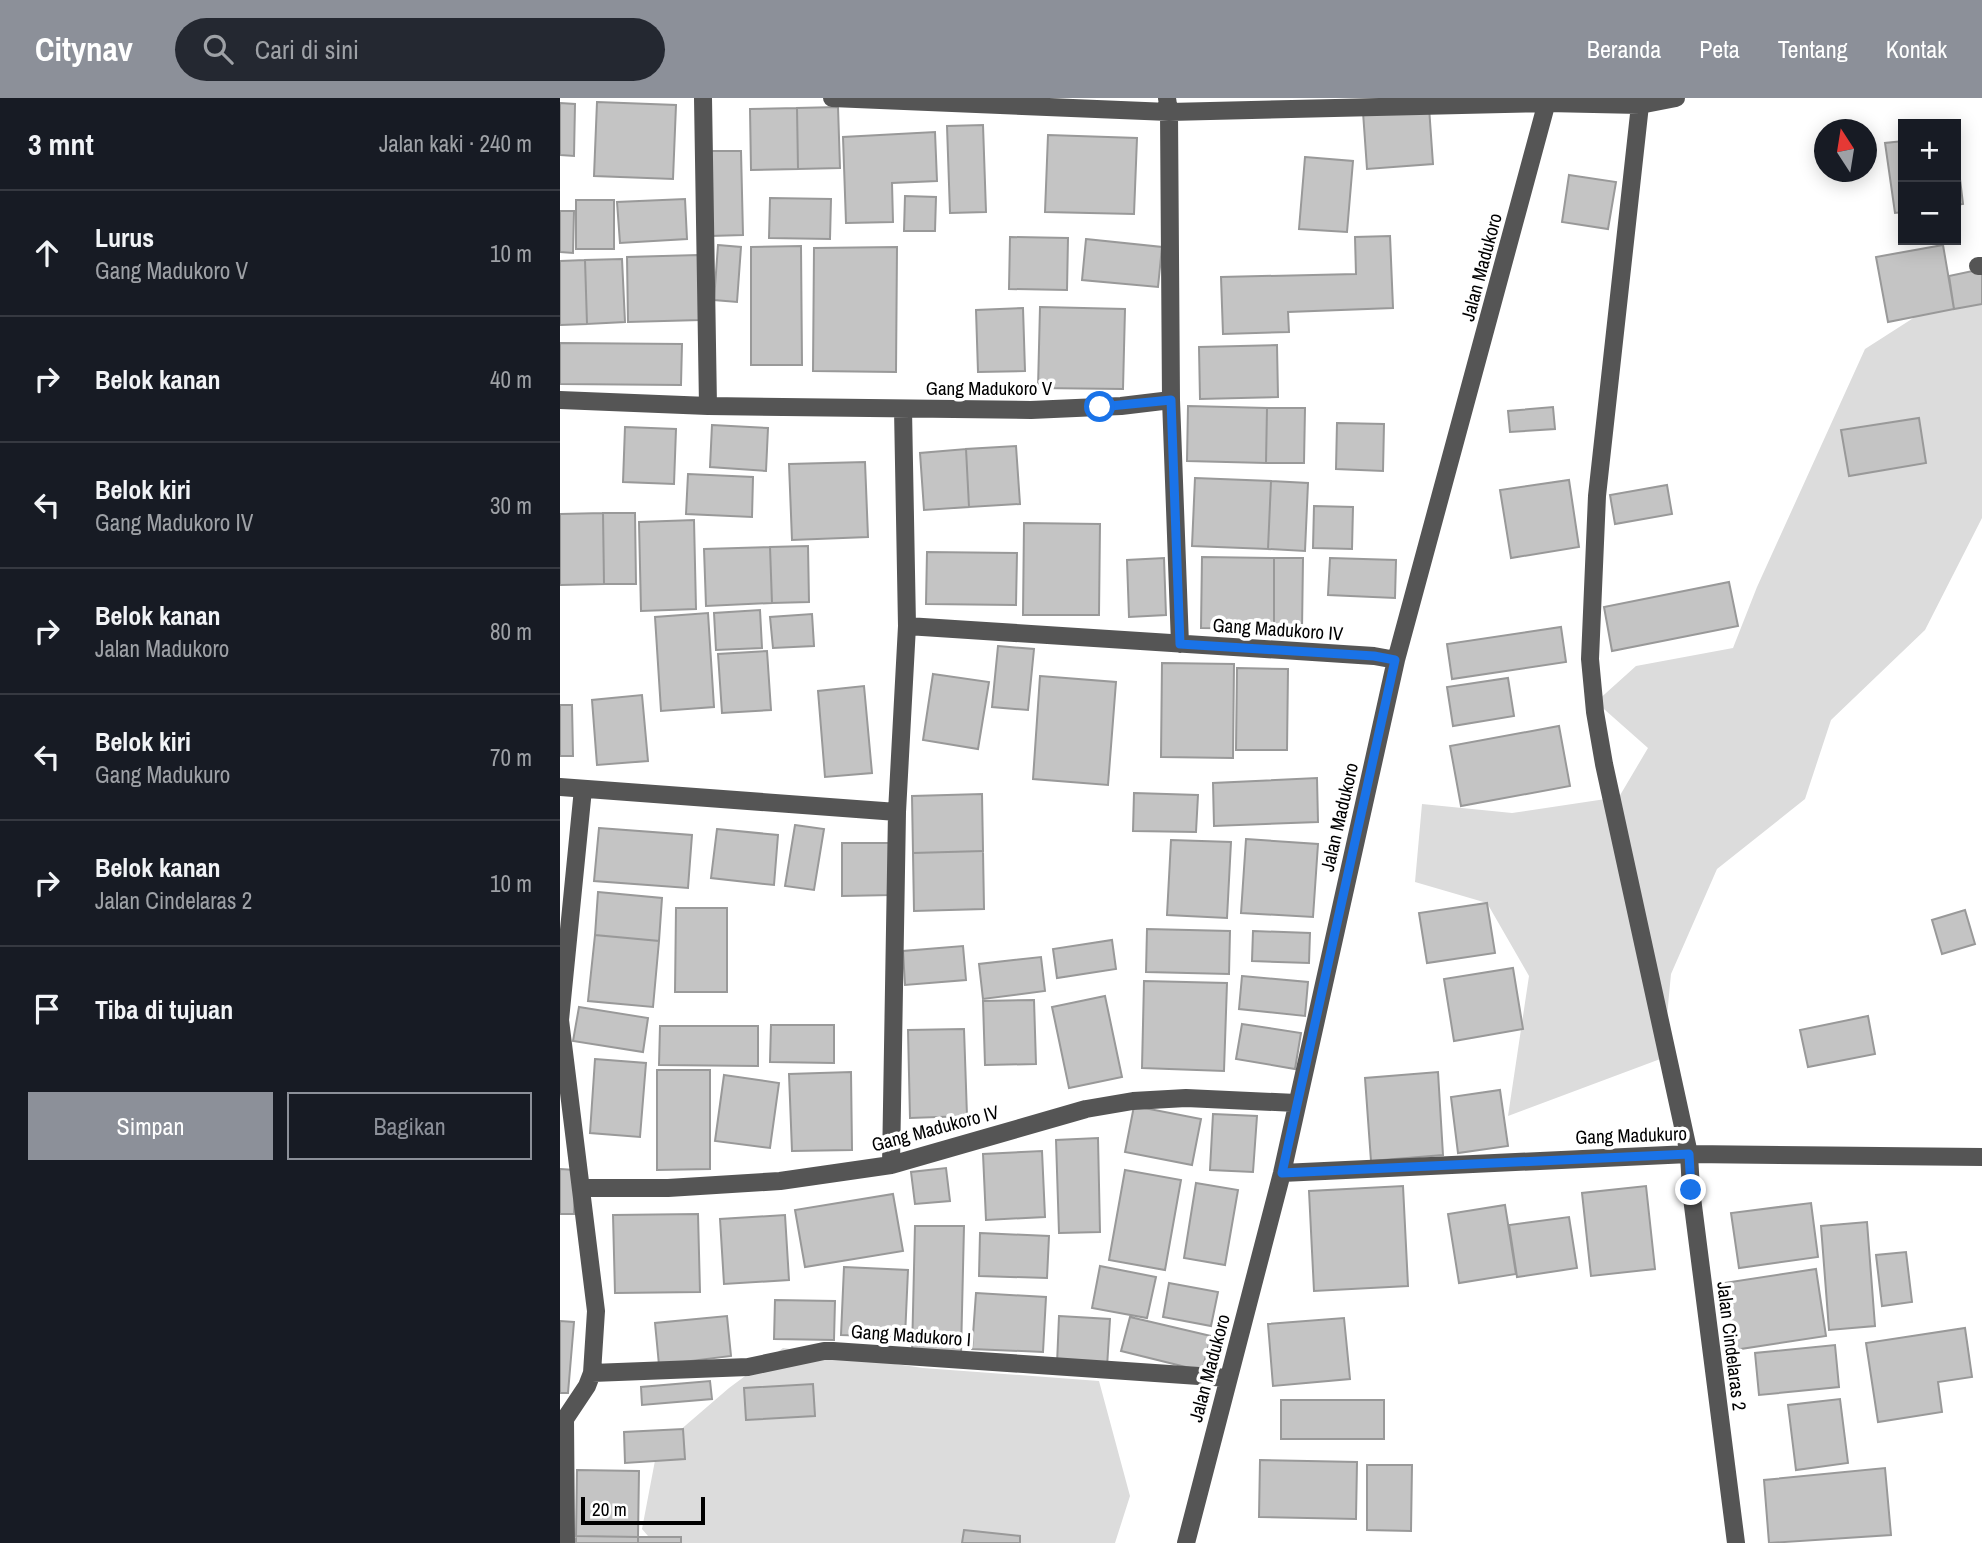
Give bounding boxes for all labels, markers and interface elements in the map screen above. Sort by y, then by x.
search box [175,18,665,81]
text: Citynav [35,27,133,71]
icon: search [199,30,237,68]
text: Cari di sini [255,32,359,67]
text: Beranda [1587,33,1661,65]
text: Peta [1699,33,1740,65]
text: Tentang [1778,33,1848,65]
text: Kontak [1886,33,1947,65]
north arrow [1814,119,1877,182]
map controls [1898,119,1961,245]
button: + [1898,119,1961,182]
text: 3 mnt [28,124,94,164]
text: Jalan kaki · 240 m [379,128,532,159]
button: − [1898,182,1961,245]
street label: Jalan Madukoro [1454,210,1508,324]
text: Lurus [95,220,154,255]
icon: ahead [28,234,66,272]
text: 10 m [490,238,532,269]
text: Gang Madukoro V [95,255,248,286]
icon: right [28,360,66,398]
text: Belok kanan [95,362,221,397]
text: 40 m [490,364,532,395]
street label: Gang Madukoro V [926,375,1053,401]
route start [1084,391,1115,422]
text: Belok kiri [95,472,191,507]
icon: left [28,486,66,524]
text: 30 m [490,490,532,521]
text: Gang Madukoro IV [95,507,253,538]
text: Belok kanan [95,598,221,633]
street label: Gang Madukoro IV [1212,611,1345,647]
icon: right [28,612,66,650]
text: 80 m [490,616,532,647]
text: Jalan Madukoro [95,633,229,664]
text: Belok kiri [95,724,191,759]
icon: left [28,738,66,776]
text: 70 m [490,742,532,773]
text: Gang Madukuro [95,759,230,790]
street label: Jalan Madukoro [1314,760,1364,874]
text: Belok kanan [95,850,221,885]
icon: right [28,864,66,902]
text: 10 m [490,868,532,899]
text: Jalan Cindelaras 2 [95,885,252,916]
icon: arrive [28,990,66,1028]
text: Tiba di tujuan [95,992,233,1027]
button: Simpan [28,1092,273,1160]
button: Bagikan [287,1092,532,1160]
street label: Gang Madukoro IV [868,1098,1002,1157]
street label: Gang Madukuro [1575,1120,1687,1150]
route end [1675,1174,1706,1205]
street label: Jalan Cindelaras 2 [1711,1280,1753,1412]
street label: Jalan Madukoro [1182,1311,1236,1425]
street label: Gang Madukoro I [850,1318,972,1352]
scale bar [581,1494,705,1526]
text: 20 m [592,1496,627,1522]

